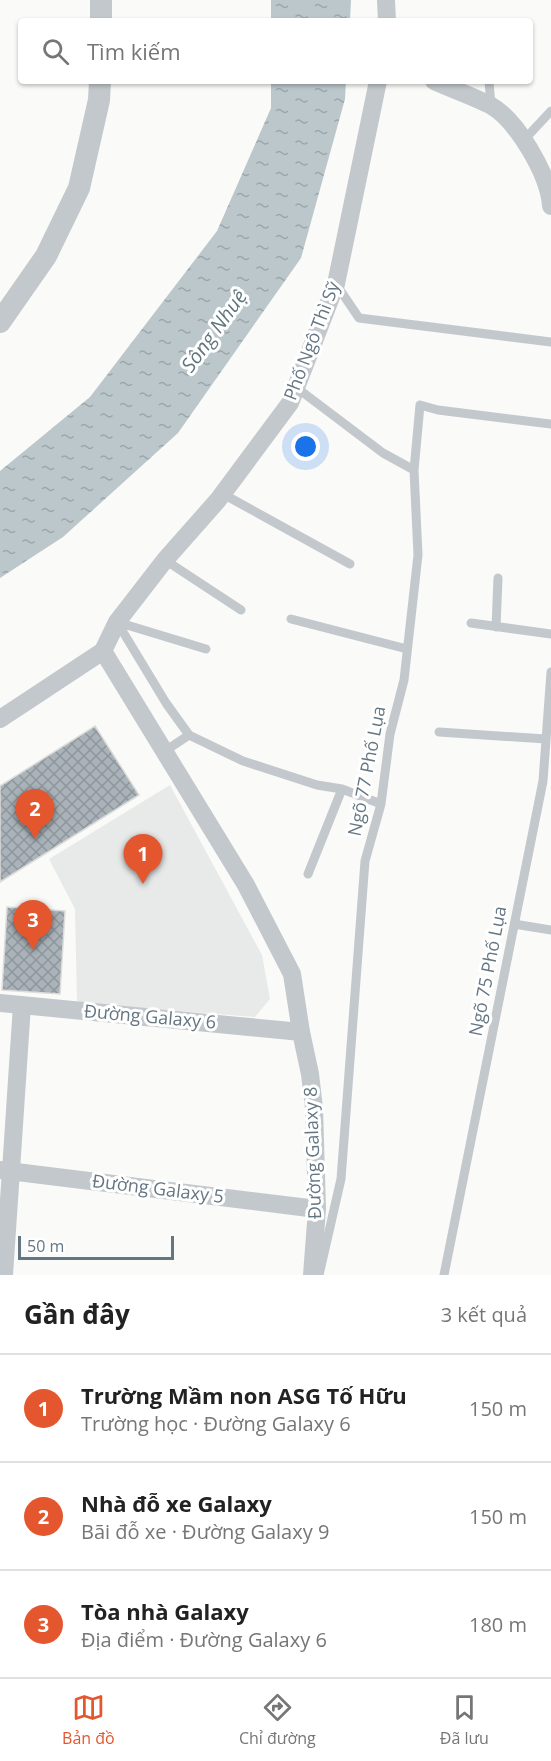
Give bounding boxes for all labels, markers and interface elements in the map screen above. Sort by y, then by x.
search box [18,18,533,84]
icon: search [39,35,72,68]
text: Tìm kiếm [87,36,181,66]
street label: Phố Ngô Thì Sỹ [277,277,345,403]
water label: Sông Nhuệ [175,284,253,377]
your location [291,432,320,461]
street label: Ngõ 77 Phố Lụa [342,704,390,838]
pin: 2 [15,790,54,839]
pin: 1 [124,834,162,884]
pin: 3 [14,900,52,950]
street label: Ngõ 75 Phố Lụa [463,904,511,1038]
street label: Đường Galaxy 6 [83,998,217,1034]
street label: Đường Galaxy 8 [298,1086,326,1220]
street label: Đường Galaxy 5 [91,1168,225,1208]
scale bar [18,1233,174,1260]
text: 50 m [27,1235,64,1257]
text: Gần đây [24,1296,130,1332]
text: 3 kết quả [441,1301,527,1328]
text: Trường Mầm non ASG Tố Hữu [81,1380,407,1410]
text: 1 [38,1395,49,1422]
text: 150 m [469,1395,527,1422]
text: Trường học · Đường Galaxy 6 [81,1410,351,1437]
text: Nhà đỗ xe Galaxy [81,1488,272,1518]
text: 2 [38,1503,49,1530]
text: 150 m [469,1503,527,1530]
text: Bãi đỗ xe · Đường Galaxy 9 [81,1518,329,1545]
text: Tòa nhà Galaxy [81,1596,249,1626]
text: 3 [38,1611,49,1638]
text: 180 m [469,1611,527,1638]
text: Địa điểm · Đường Galaxy 6 [81,1626,327,1653]
tab: Bản đồ [62,1691,115,1749]
tab: Chỉ đường [239,1691,316,1749]
tab: Đã lưu [440,1691,489,1749]

